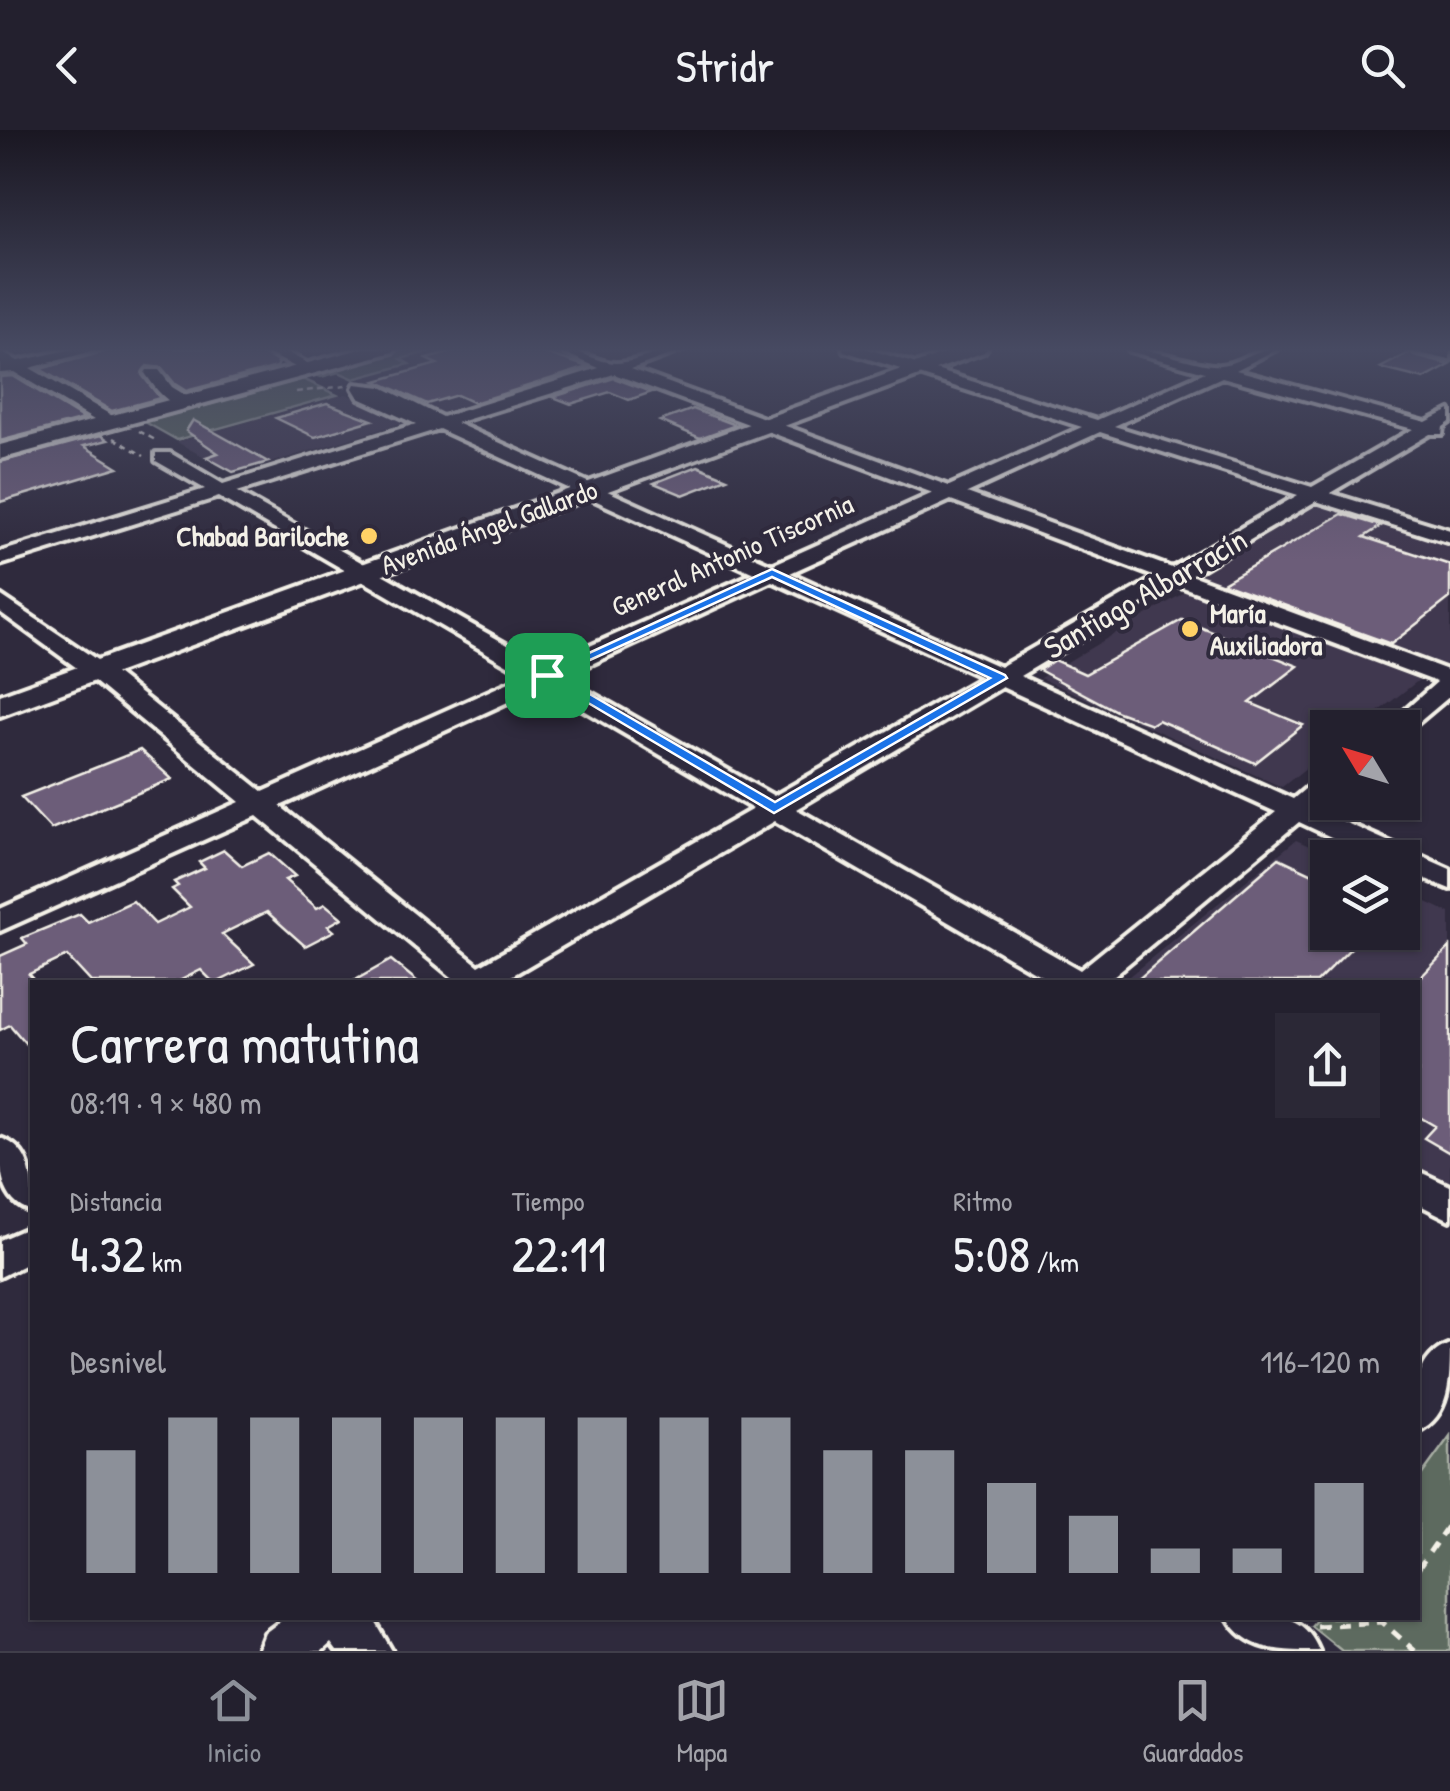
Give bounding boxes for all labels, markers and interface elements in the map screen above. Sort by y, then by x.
text: Stridr [676,35,774,96]
icon: back [40,38,95,93]
icon: search [1355,38,1410,93]
street label: Avenida Ángel Gallardo [376,470,602,584]
street label: General Antonio Tiscornia [605,485,859,625]
place label: Chabad Bariloche [176,517,350,555]
street label: Santiago Albarracín [1036,517,1254,669]
marker: Chabad Bariloche [358,525,380,547]
place label: María Auxiliadora [1210,594,1322,664]
marker: María Auxiliadora [1179,618,1201,640]
pin [505,633,590,718]
icon: arrive [520,648,575,703]
north arrow [1310,710,1420,820]
map controls [1310,710,1420,950]
button: layers [1310,840,1420,950]
text: Carrera matutina [70,1006,419,1080]
button: share [1275,1013,1380,1118]
text: 08:19 · 9 × 480 m [70,1081,262,1124]
text: Distancia [70,1182,162,1220]
text: Tiempo [512,1182,585,1220]
text: Ritmo [953,1182,1012,1220]
text: 4.32 [70,1220,145,1288]
text: 22:11 [512,1220,606,1288]
text: 5:08 [953,1220,1030,1288]
text: km [145,1243,182,1281]
text: /km [1030,1243,1079,1281]
text: Desnivel [70,1340,166,1383]
text: 116–120 m [1261,1340,1380,1383]
tab: Inicio [206,1673,261,1771]
tab: Mapa [674,1673,729,1771]
tab: Guardados [1142,1673,1244,1771]

